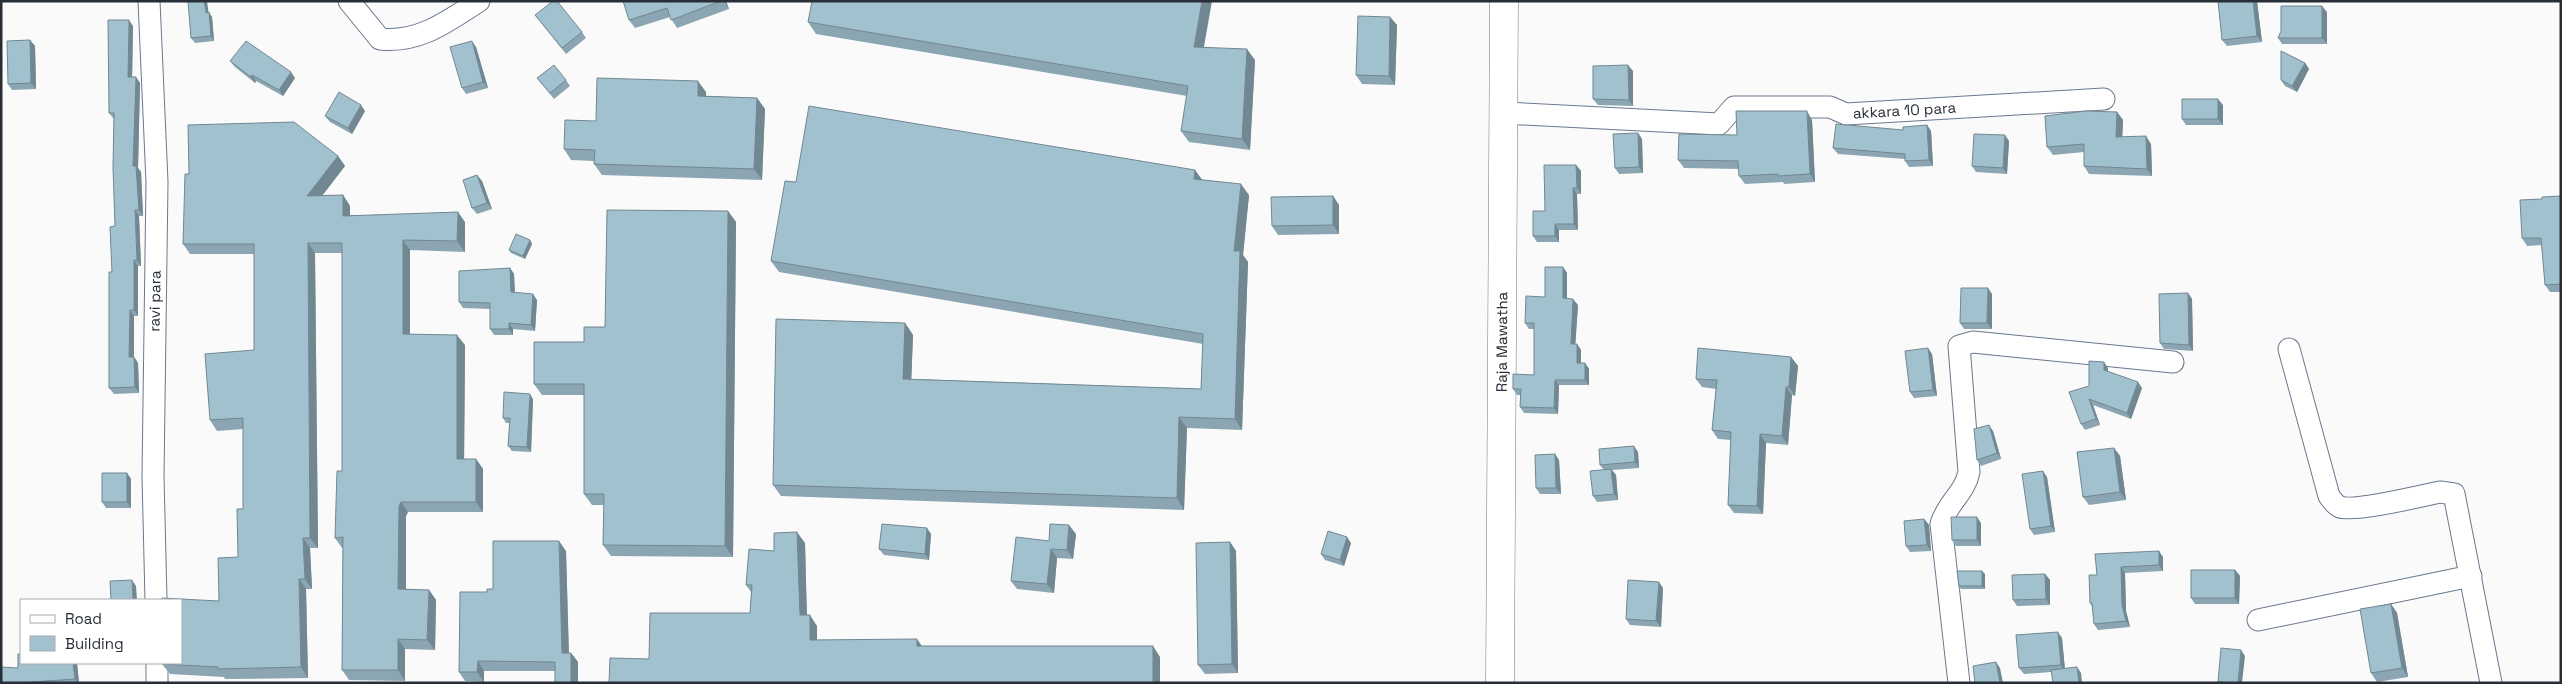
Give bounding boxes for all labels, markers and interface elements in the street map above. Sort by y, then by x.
street label: akkara 10 para [1852,98,1957,123]
street label: ravi para [144,270,165,332]
street label: Raja Mawatha [1492,291,1511,392]
legend [20,599,182,664]
text: Road [65,609,102,628]
text: Building [65,634,124,653]

